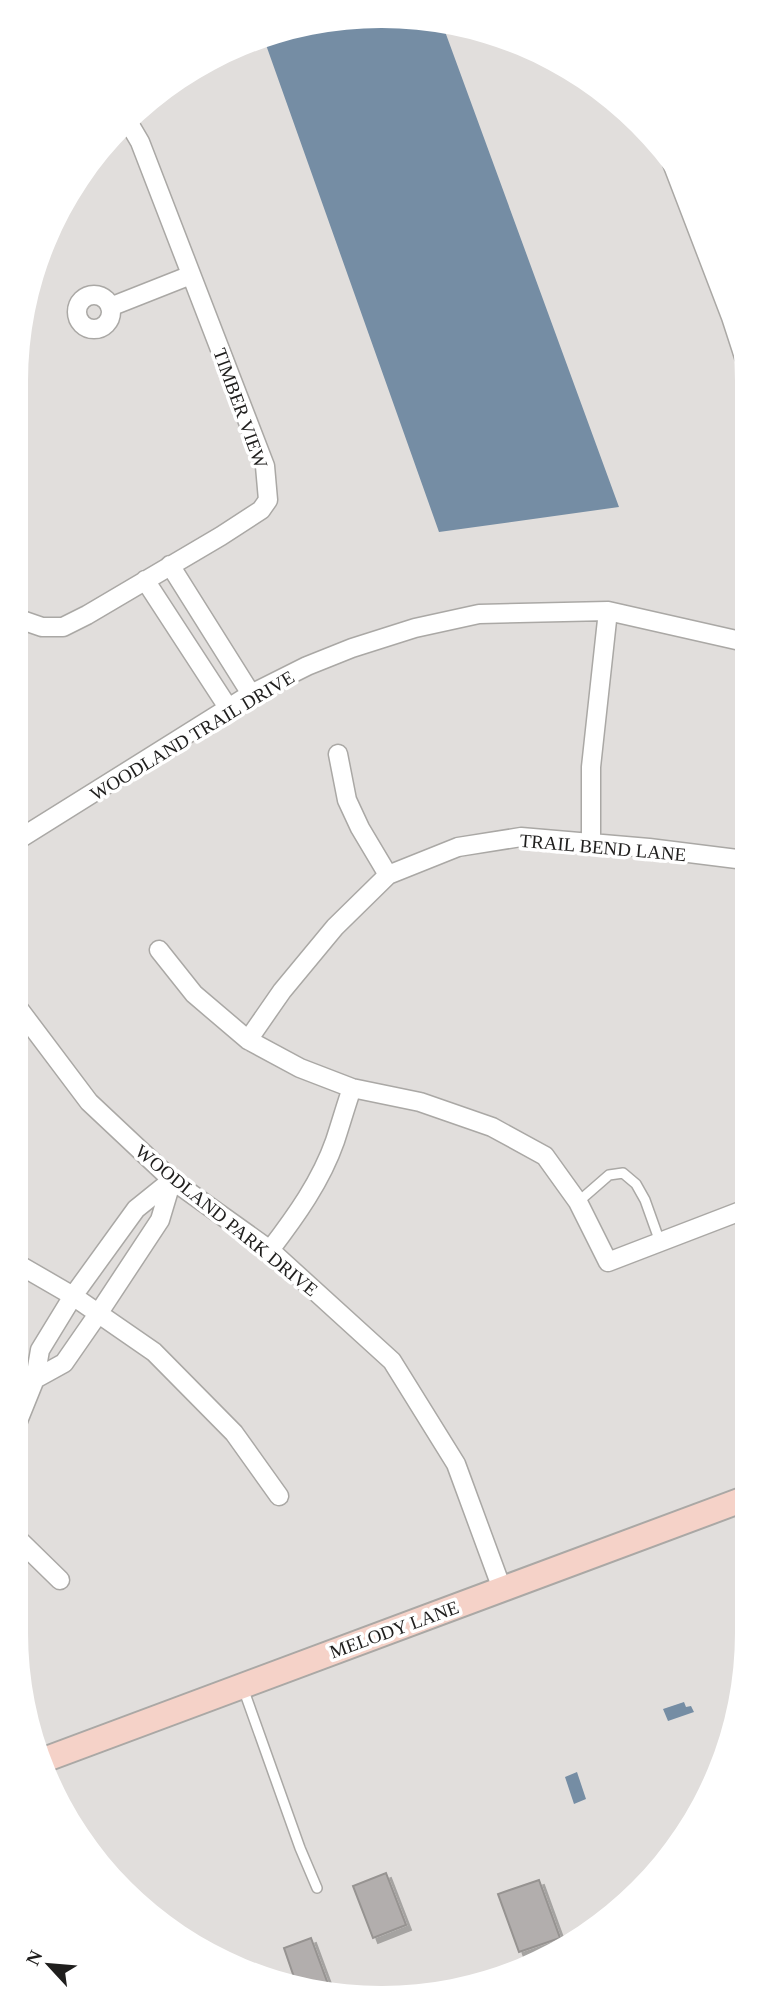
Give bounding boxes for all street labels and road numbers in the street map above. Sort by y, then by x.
street label: TIMBER VIEW [209,345,272,471]
street label: WOODLAND TRAIL DRIVE [86,666,298,805]
street label: TRAIL BEND LANE [519,830,687,865]
street label: WOODLAND PARK DRIVE [131,1140,322,1300]
street label: MELODY LANE [327,1596,462,1663]

